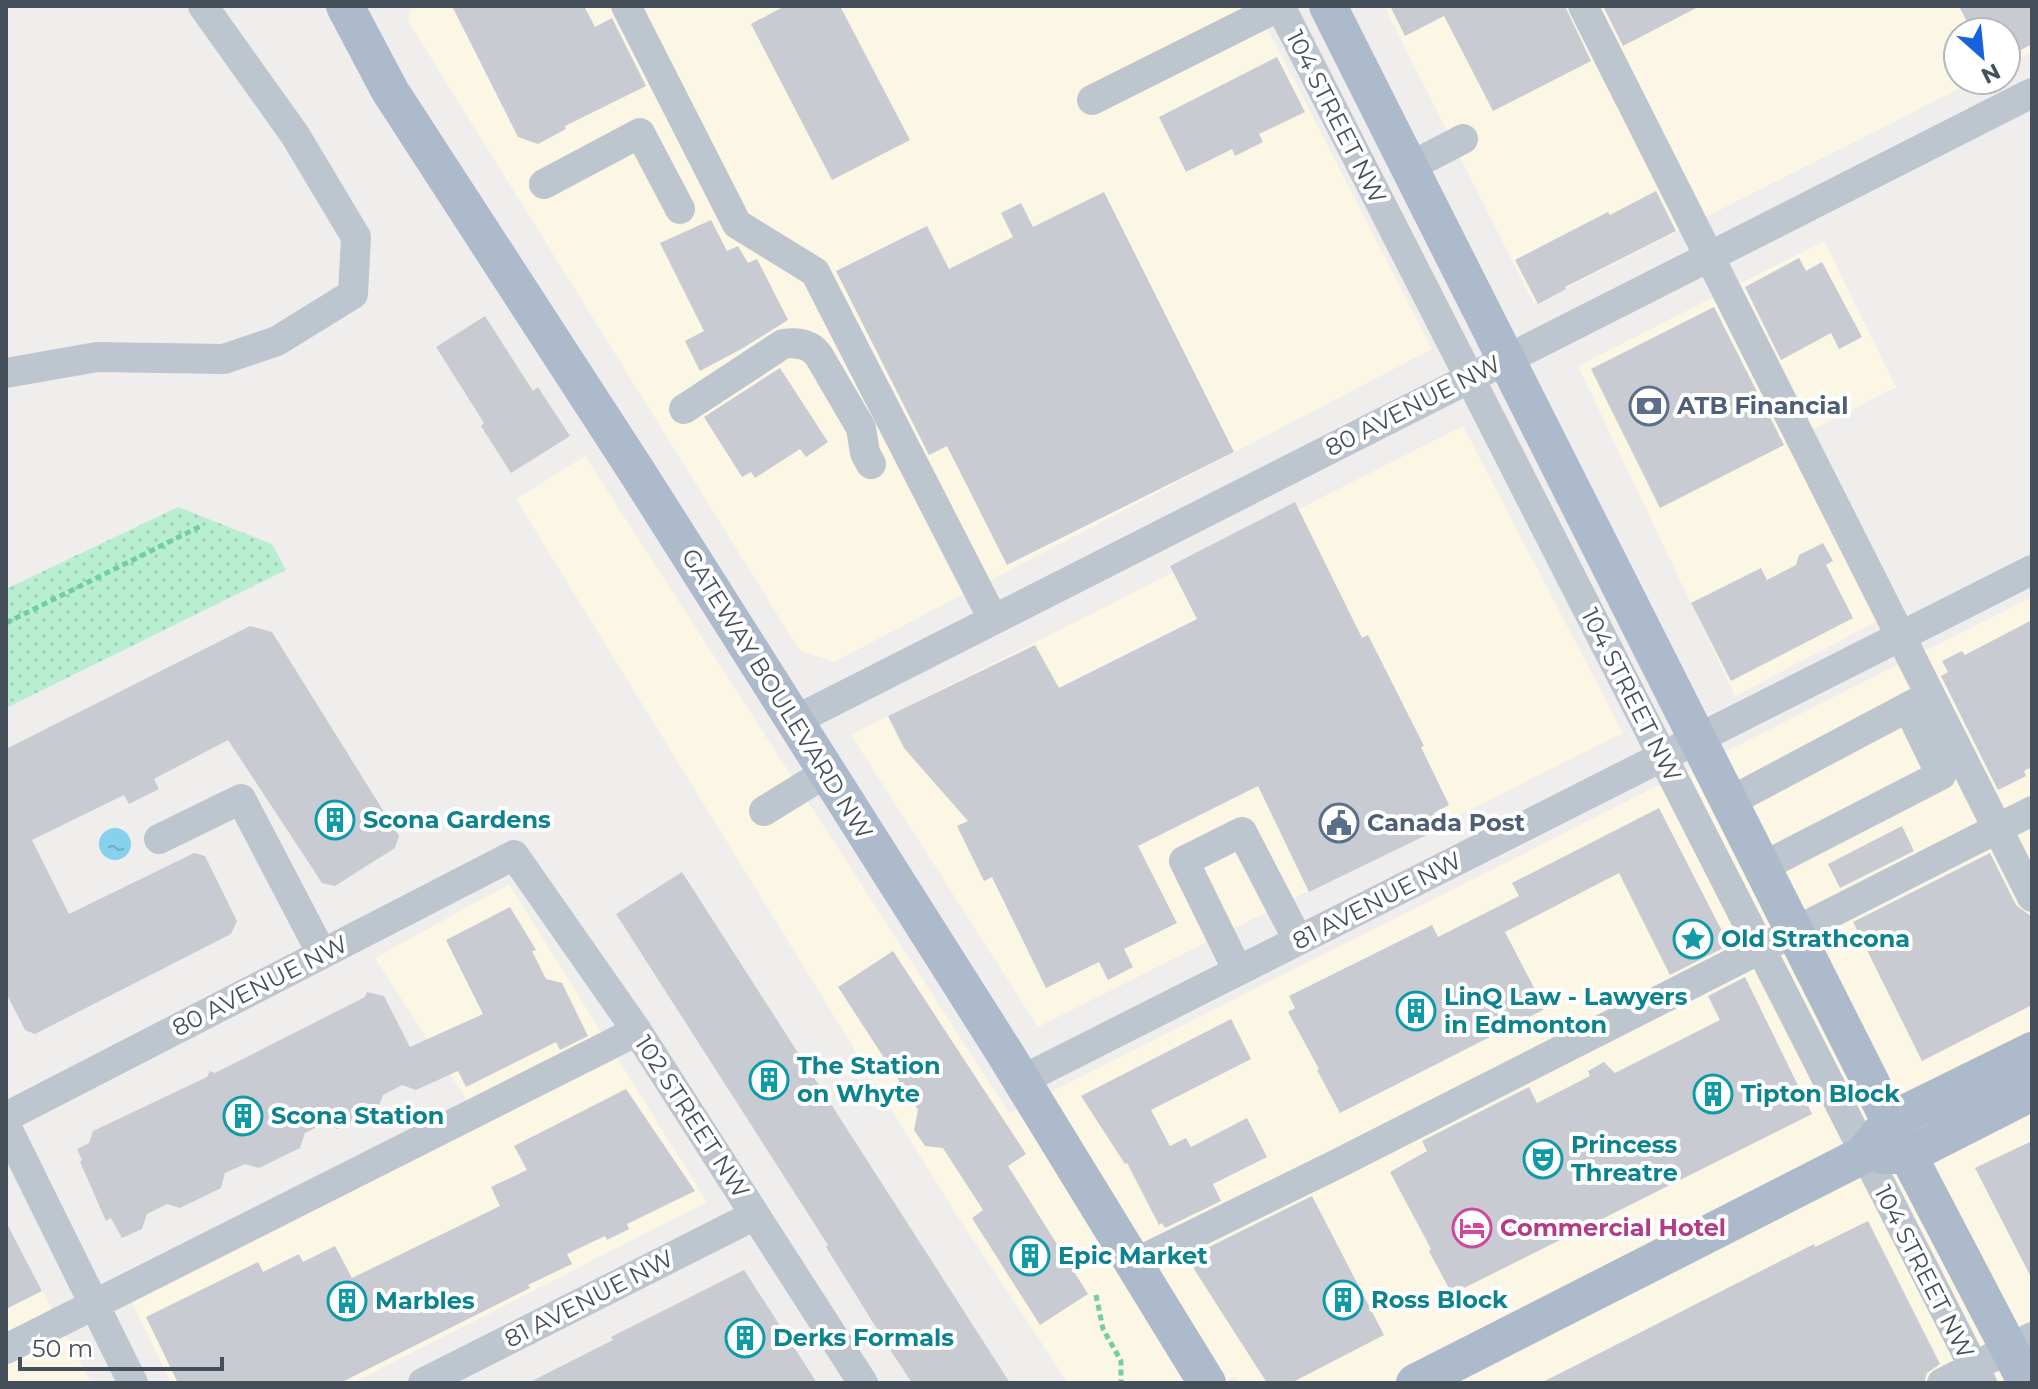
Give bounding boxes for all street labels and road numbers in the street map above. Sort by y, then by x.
street label: 104 STREET NW [1280,25,1393,208]
street label: 80 AVENUE NW [1320,349,1505,462]
street label: GATEWAY BOULEVARD NW [676,543,879,845]
street label: 104 STREET NW [1575,603,1688,786]
street label: 81 AVENUE NW [1287,845,1466,956]
street label: 80 AVENUE NW [167,929,352,1042]
street label: 102 STREET NW [629,1030,756,1204]
street label: 104 STREET NW [1868,1180,1981,1363]
street label: 81 AVENUE NW [499,1243,678,1354]

